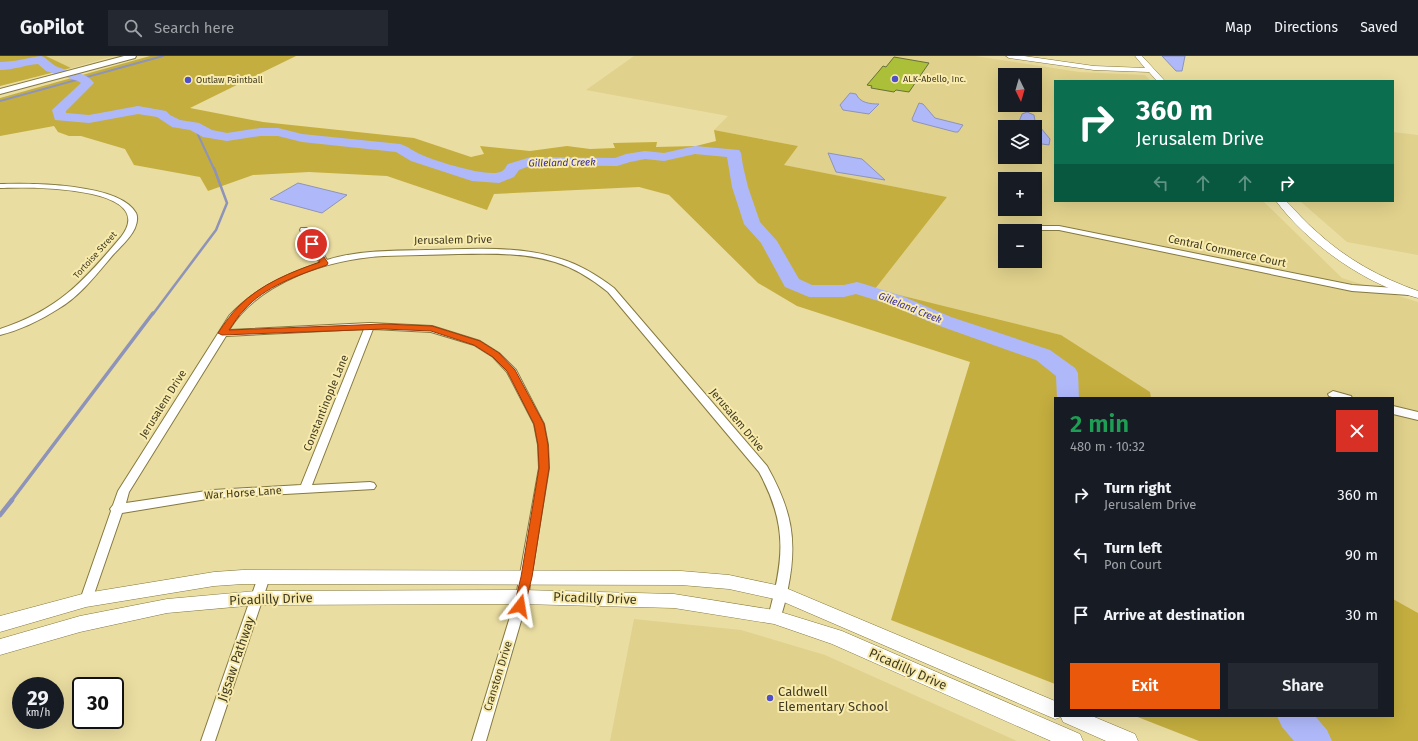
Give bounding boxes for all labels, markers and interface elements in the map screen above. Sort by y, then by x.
search box [108,10,388,46]
text: GoPilot [20,16,84,39]
icon: search [122,17,144,39]
text: Search here [154,19,234,37]
text: Map [1225,19,1252,36]
text: Directions [1274,19,1338,36]
text: Saved [1360,19,1398,36]
north arrow [998,68,1042,112]
map controls [998,68,1042,268]
marker: ALK-Abello, Inc. [890,74,900,84]
place label: ALK-Abello, Inc. [903,74,966,84]
marker: Outlaw Paintball [183,75,193,85]
place label: Outlaw Paintball [196,75,263,85]
text: 360 m [1136,94,1213,127]
icon: right [1070,96,1122,148]
button: layers [998,120,1042,164]
text: Jerusalem Drive [1136,128,1264,150]
water label: Gilleland Creek [528,156,596,170]
button: + [998,172,1042,216]
icon: left [1150,172,1172,194]
icon: ahead [1192,172,1214,194]
icon: ahead [1234,172,1256,194]
icon: right [1276,172,1298,194]
button: − [998,224,1042,268]
pin [295,227,329,261]
street label: Tortoise Street [71,229,119,281]
street label: Central Commerce Court [1167,232,1287,270]
icon: arrive [301,233,323,255]
street label: Jerusalem Drive [414,233,492,247]
water label: Gilleland Creek [877,290,944,326]
street label: Constantinople Lane [301,353,351,453]
street label: Jerusalem Drive [137,367,189,441]
street label: Jerusalem Drive [707,386,767,454]
text: 2 min [1070,410,1129,438]
button: close [1336,410,1378,452]
text: 480 m · 10:32 [1070,439,1145,454]
text: Turn right [1104,479,1171,497]
street label: War Horse Lane [204,484,282,502]
icon: right [1070,484,1092,506]
text: 360 m [1337,486,1378,504]
text: Jerusalem Drive [1104,497,1196,512]
text: Turn left [1104,539,1162,557]
icon: left [1070,544,1092,566]
text: 90 m [1345,546,1378,564]
text: Pon Court [1104,557,1162,572]
position arrow [499,585,541,627]
street label: Picadilly Drive [553,589,637,607]
street label: Picadilly Drive [229,590,313,608]
icon: arrive [1070,604,1092,626]
text: Arrive at destination [1104,606,1245,624]
text: 30 m [1345,606,1378,624]
street label: Jigsaw Pathway [214,614,258,703]
street label: Cranston Drive [481,639,515,713]
street label: Picadilly Drive [867,645,949,693]
button: Exit [1070,663,1220,709]
button: Share [1228,663,1378,709]
speed limit sign: 30 [72,677,124,729]
place label: Caldwell Elementary School [778,684,888,714]
text: 29 [27,686,49,710]
marker: Caldwell Elementary School [765,693,775,703]
text: km/h [26,707,50,719]

